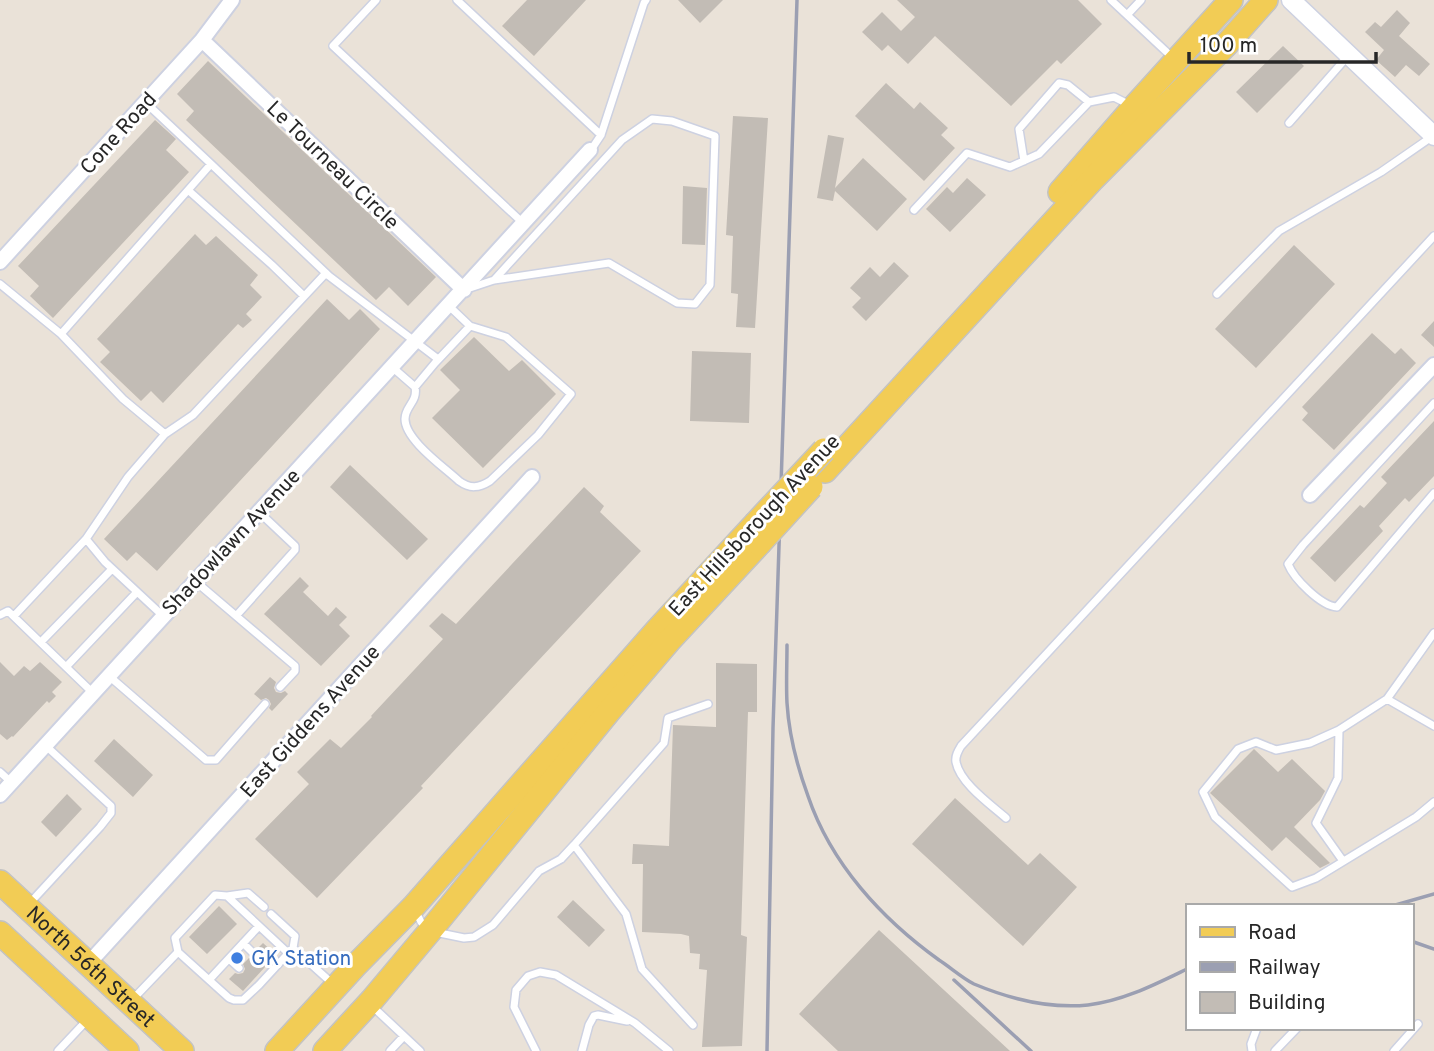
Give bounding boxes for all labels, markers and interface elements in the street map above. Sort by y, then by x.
scale bar [1189,21,1376,65]
text: 100 m [1200,33,1257,60]
street label: Cone Road [75,87,163,181]
street label: Le Tourneau Circle [260,96,404,236]
street label: East Hillsborough Avenue [663,429,847,623]
street label: Shadowlawn Avenue [157,464,307,622]
street label: East Giddens Avenue [235,640,387,804]
street label: North 56th Street [19,901,160,1034]
legend [1186,904,1413,1030]
text: Road [1248,920,1297,947]
place label: GK Station [251,946,351,973]
marker: GK Station [229,950,245,966]
text: Railway [1248,955,1321,982]
text: Building [1248,990,1326,1017]

